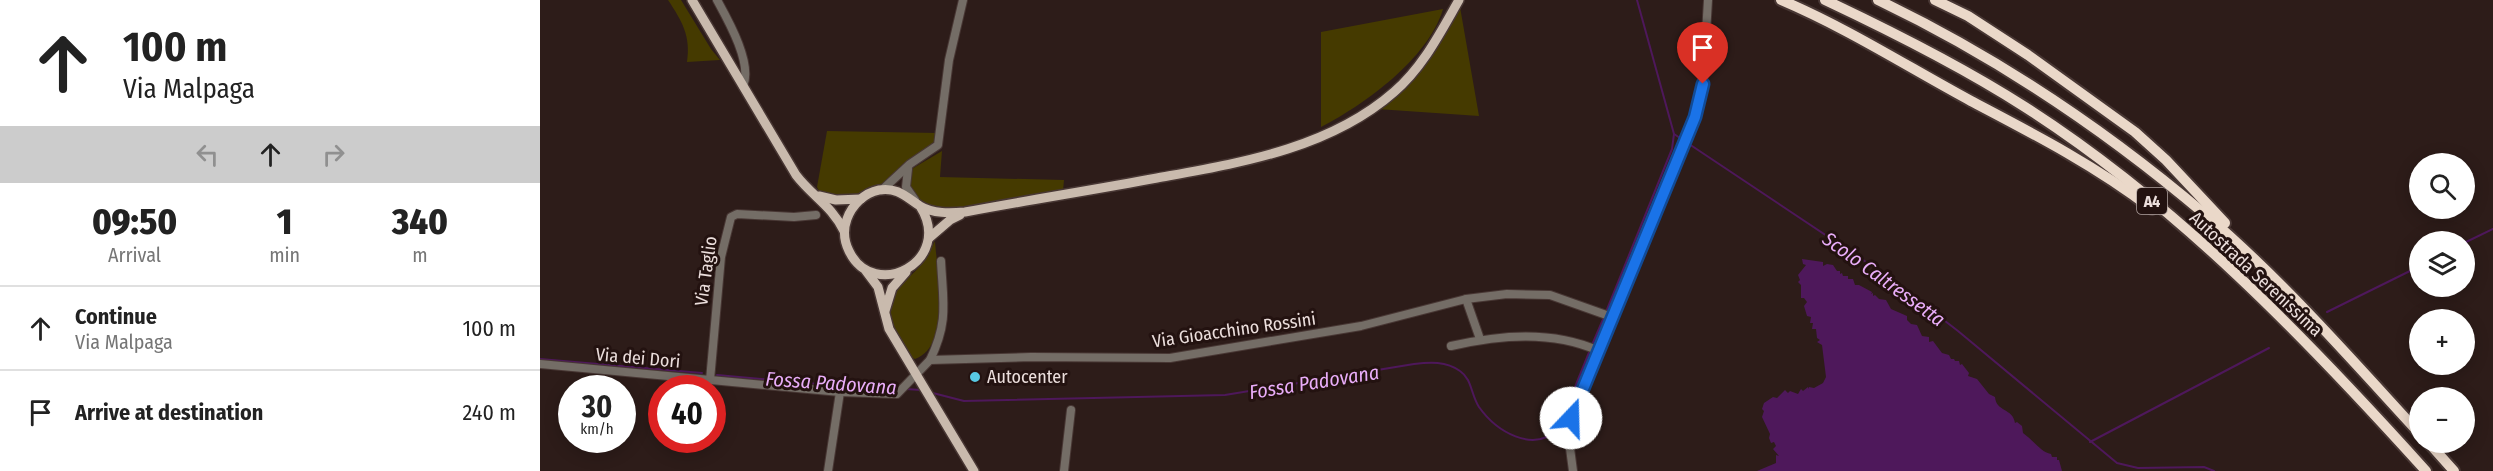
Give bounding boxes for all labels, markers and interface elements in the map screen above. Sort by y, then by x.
text: 100 m [123,22,227,72]
pin [1677,22,1728,84]
icon: ahead [24,24,102,102]
icon: arrive [1686,31,1719,64]
text: Via Malpaga [123,73,255,105]
icon: left [191,138,224,171]
icon: ahead [254,138,287,171]
icon: right [317,138,350,171]
map controls [2409,153,2475,453]
button: search [2409,153,2475,219]
road number: A4 [2137,188,2167,214]
text: 09:50 [92,200,177,244]
text: 1 [277,200,292,244]
text: 340 [392,200,448,244]
street label: Autostrada Serenissima [2185,207,2327,341]
water label: Scolo Caltressetta [1817,226,1950,331]
button: layers [2409,231,2475,297]
street label: Via Taglio [690,235,722,307]
text: Arrival [108,243,161,267]
text: min [269,243,300,267]
text: m [412,243,428,267]
text: Continue [75,303,157,330]
street label: Via Gioacchino Rossini [1151,308,1317,352]
button: + [2409,309,2475,375]
icon: ahead [24,312,57,345]
text: 100 m [462,315,516,342]
text: Via Malpaga [75,330,173,354]
street label: Via dei Dori [595,343,681,373]
water label: Fossa Padovana [1247,360,1381,404]
water label: Fossa Padovana [765,366,897,400]
place label: Autocenter [987,366,1068,388]
marker: Autocenter [968,370,982,384]
speed limit sign: 40 [648,375,726,453]
position arrow [1539,386,1603,450]
button: − [2409,387,2475,453]
text: 30 [582,389,612,425]
icon: arrive [24,396,57,429]
text: Arrive at destination [75,399,263,426]
text: 240 m [463,399,516,426]
text: km/h [580,420,614,438]

